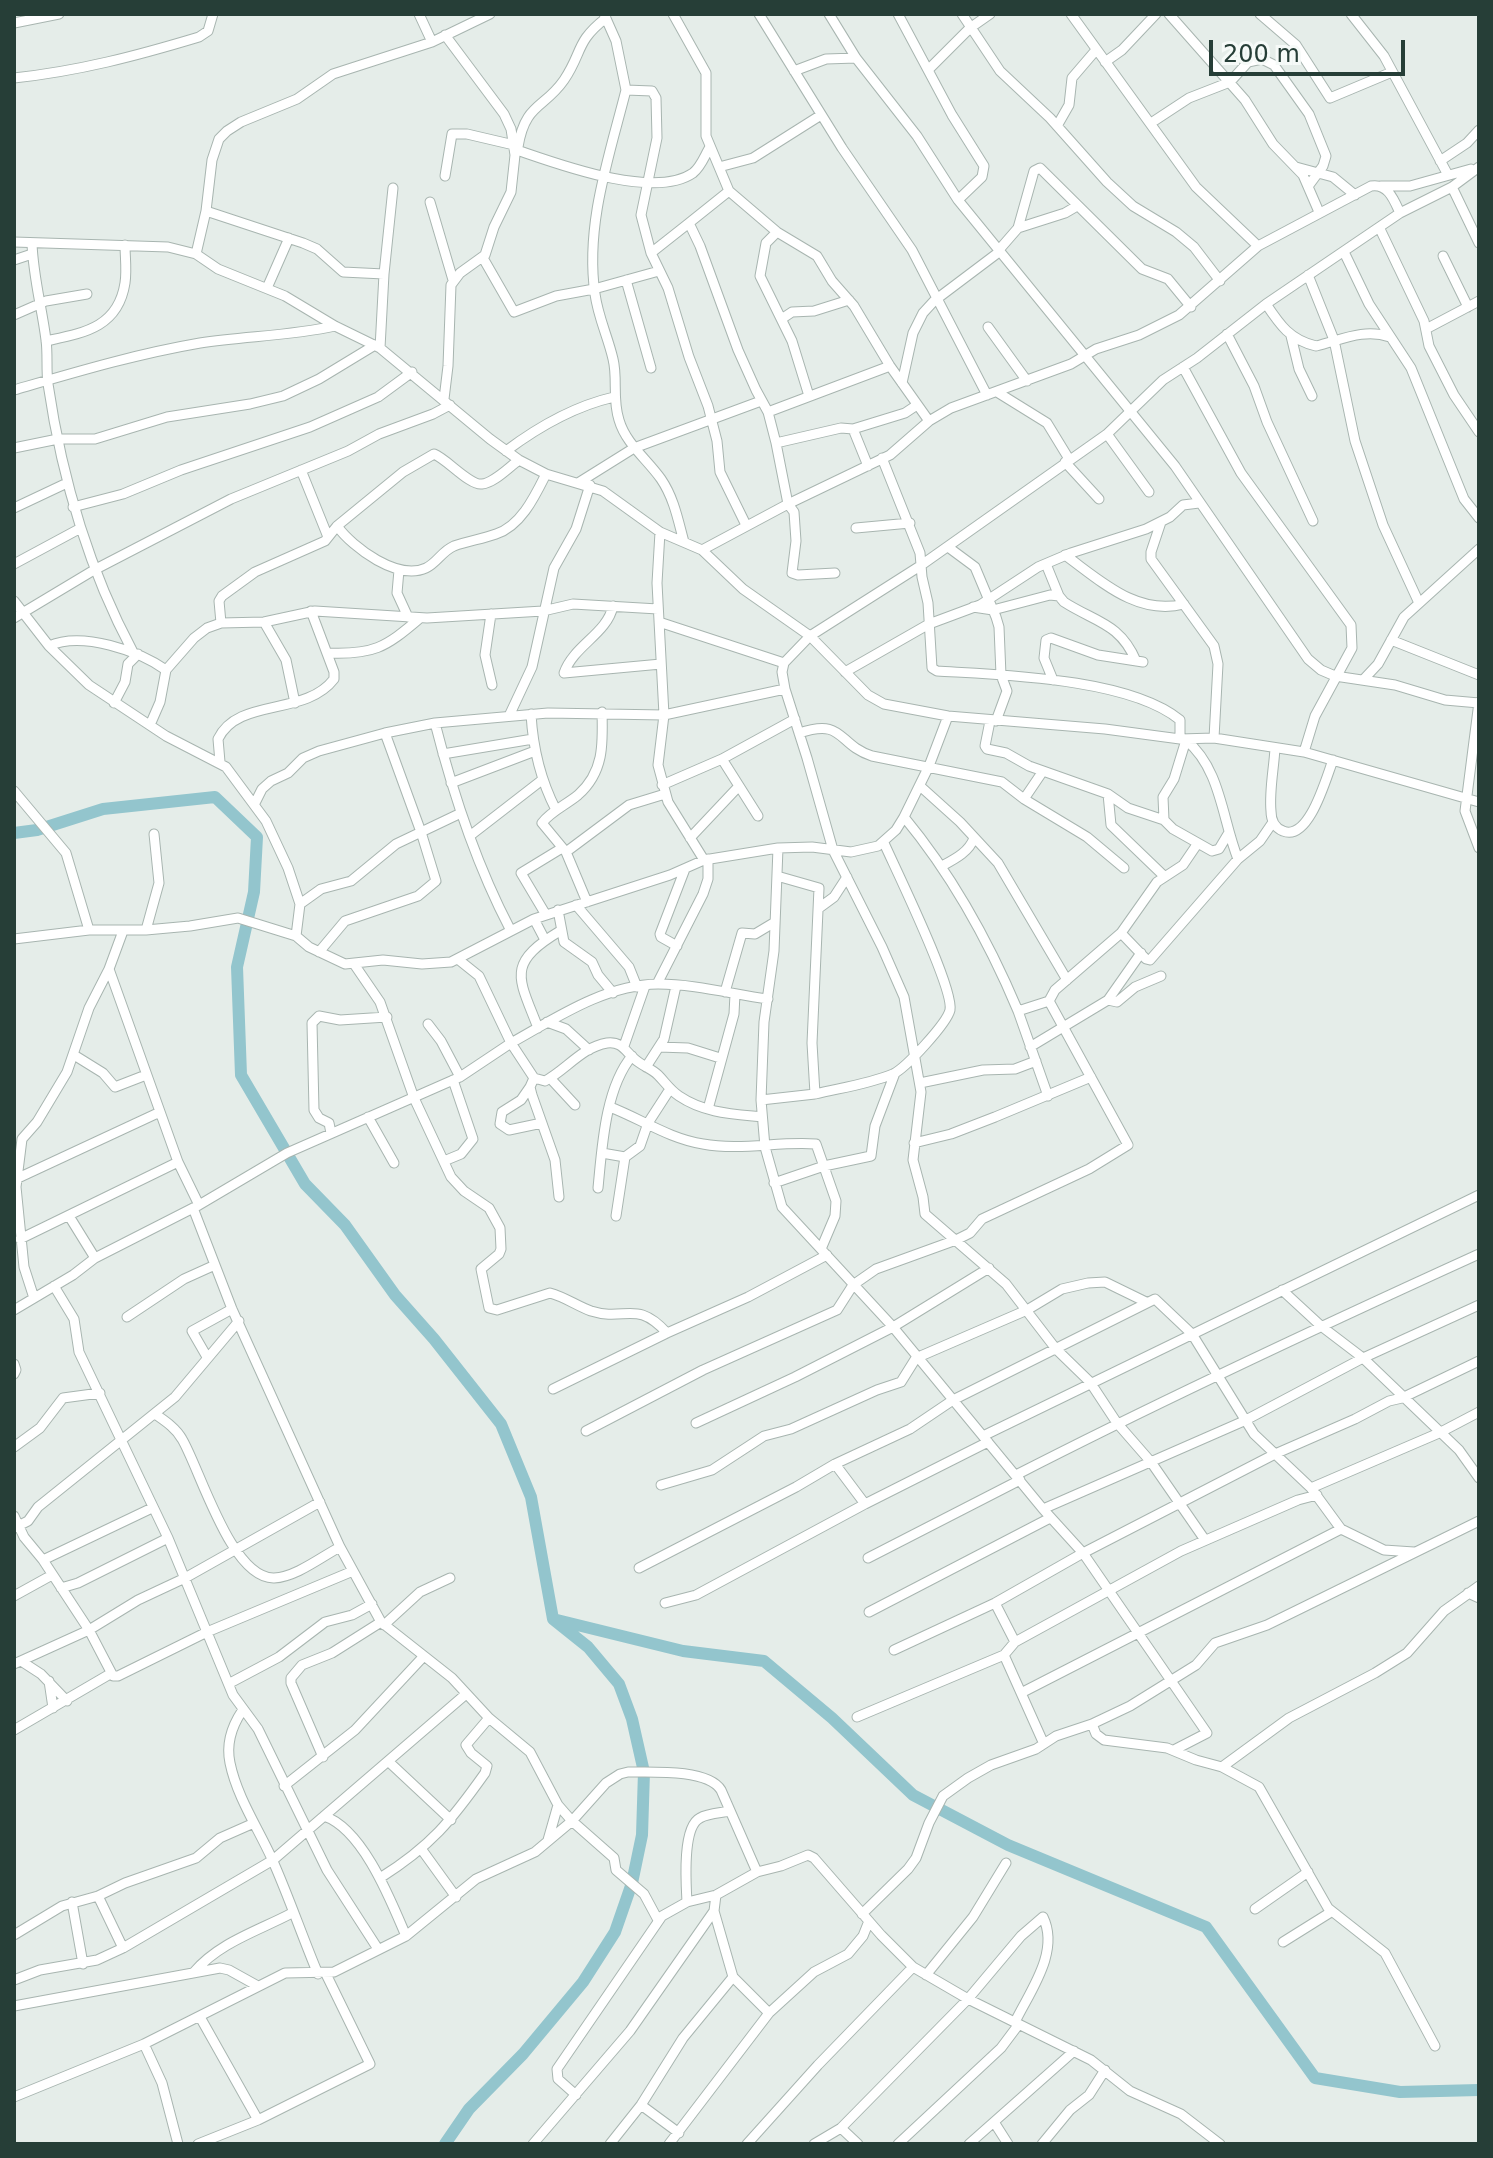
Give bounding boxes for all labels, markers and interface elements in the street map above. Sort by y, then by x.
scale bar [1213,24,1409,74]
text: 200 m [1223,40,1300,68]

